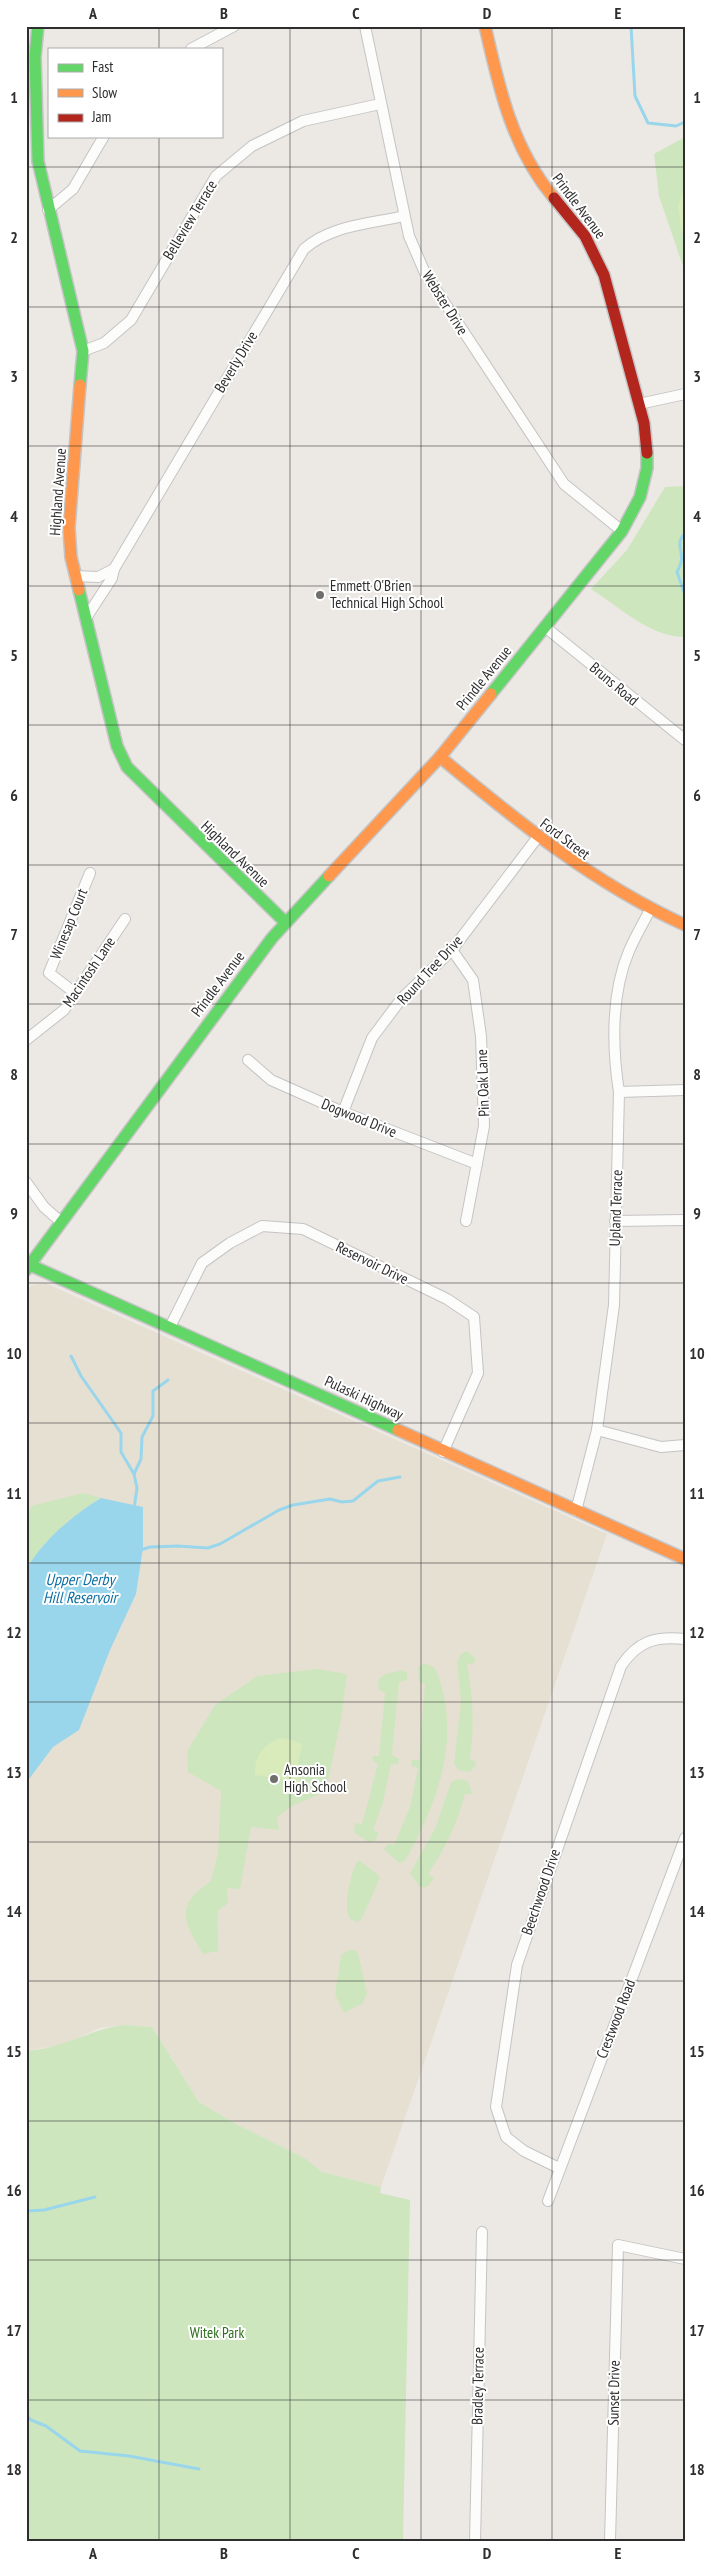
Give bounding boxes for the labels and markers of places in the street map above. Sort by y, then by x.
place label: Emmett O'Brien Technical High School [330,576,444,612]
marker: Emmett O'Brien Technical High School [314,589,326,601]
place label: Ansonia High School [284,1760,347,1796]
marker: Ansonia High School [268,1773,280,1785]

